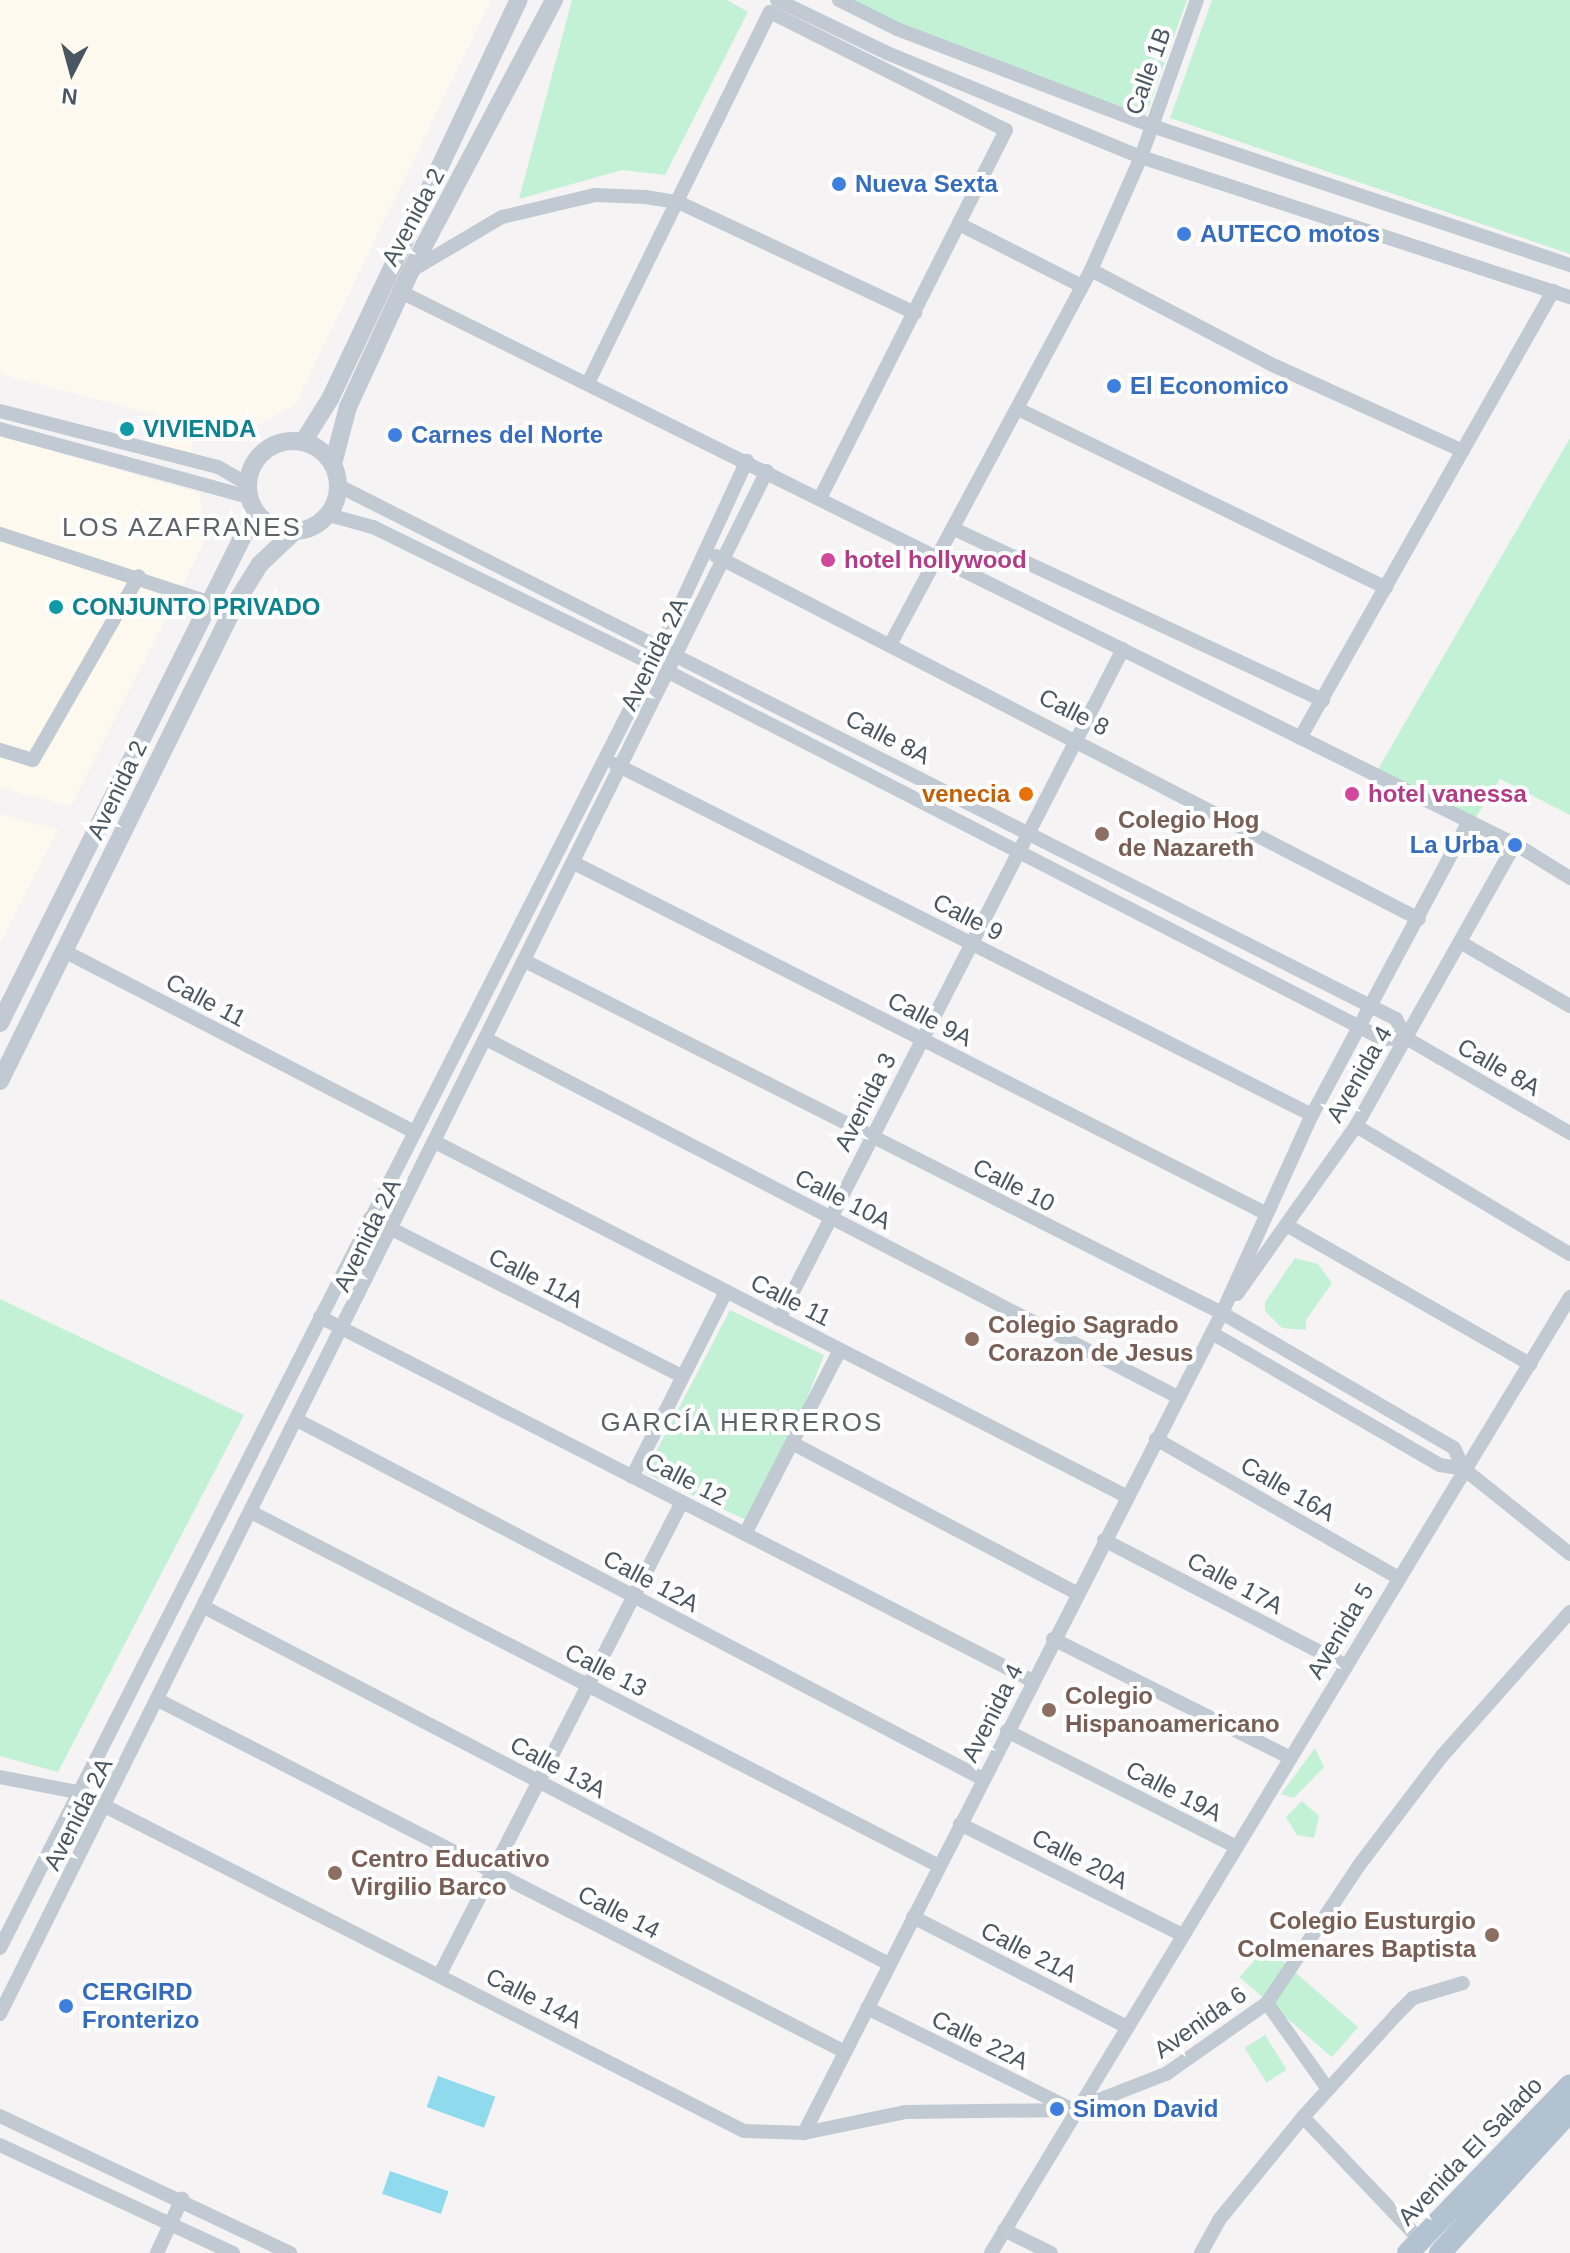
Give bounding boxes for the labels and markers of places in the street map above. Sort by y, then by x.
place label: Nueva Sexta [855,170,998,198]
marker: Nueva Sexta [830,175,848,193]
place label: AUTECO motos [1200,220,1380,248]
marker: AUTECO motos [1175,225,1193,243]
place label: El Economico [1130,372,1289,400]
marker: El Economico [1105,377,1123,395]
place label: VIVIENDA [143,415,256,443]
marker: VIVIENDA [118,420,136,438]
place label: Carnes del Norte [411,421,603,449]
marker: Carnes del Norte [386,426,404,444]
place label: hotel hollywood [844,546,1027,574]
marker: hotel hollywood [819,551,837,569]
place label: CONJUNTO PRIVADO [72,593,320,621]
marker: CONJUNTO PRIVADO [47,598,65,616]
place label: venecia [922,780,1010,808]
place label: hotel vanessa [1368,780,1527,808]
marker: venecia [1017,785,1035,803]
marker: hotel vanessa [1343,785,1361,803]
place label: Colegio Hog de Nazareth [1118,806,1259,862]
marker: Colegio Hog de Nazareth [1093,825,1111,843]
place label: La Urba [1410,831,1499,859]
marker: La Urba [1506,836,1524,854]
place label: Colegio Sagrado Corazon de Jesus [988,1311,1193,1367]
marker: Colegio Sagrado Corazon de Jesus [963,1330,981,1348]
place label: Colegio Hispanoamericano [1065,1682,1280,1738]
marker: Colegio Hispanoamericano [1040,1701,1058,1719]
place label: Centro Educativo Virgilio Barco [351,1845,550,1901]
marker: Centro Educativo Virgilio Barco [326,1864,344,1882]
place label: Colegio Eusturgio Colmenares Baptista [1237,1907,1476,1963]
marker: Colegio Eusturgio Colmenares Baptista [1483,1926,1501,1944]
place label: CERGIRD Fronterizo [82,1978,199,2034]
marker: CERGIRD Fronterizo [57,1997,75,2015]
place label: Simon David [1073,2095,1218,2123]
marker: Simon David [1048,2100,1066,2118]

